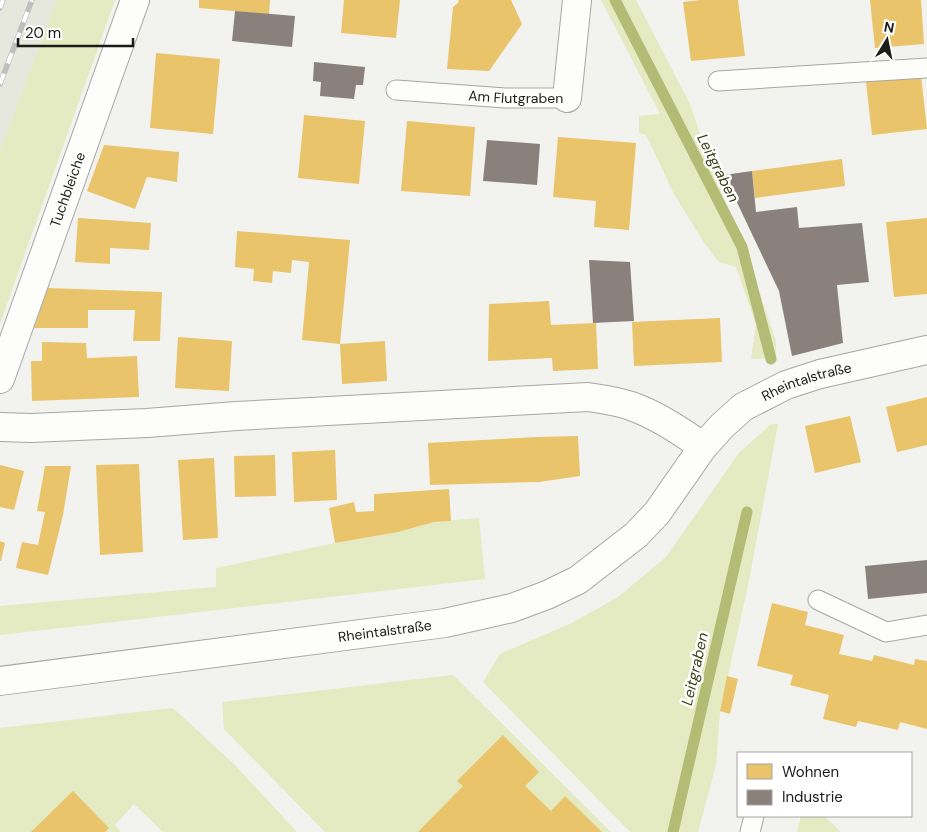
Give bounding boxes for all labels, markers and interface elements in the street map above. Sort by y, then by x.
scale bar [18,15,132,47]
north arrow [862,15,912,65]
text: N [883,17,896,37]
text: 20 m [25,23,61,43]
street label: Am Flutgraben [468,86,563,107]
water label: Leitgraben [692,130,744,206]
street label: Tuchbleiche [46,150,89,230]
street label: Rheintalstraße [758,358,853,405]
street label: Rheintalstraße [337,616,433,646]
water label: Leitgraben [677,630,713,707]
legend [737,752,912,817]
text: Wohnen [782,762,839,782]
text: Industrie [782,787,843,807]

